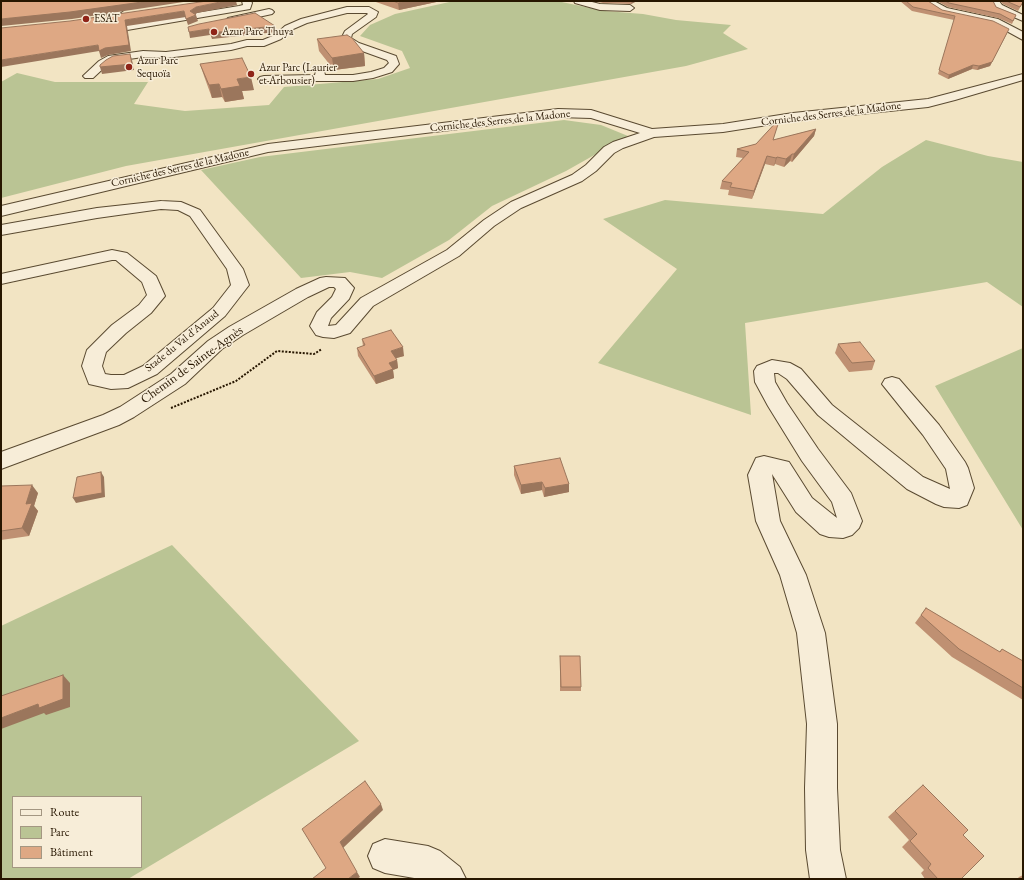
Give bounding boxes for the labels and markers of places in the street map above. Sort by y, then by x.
place label: ESAT [94,12,119,26]
marker: ESAT [81,14,91,24]
place label: Azur Parc Thuya [222,25,293,39]
marker: Azur Parc Thuya [209,27,219,37]
place label: Azur Parc Sequoïa [137,54,178,80]
place label: Azur Parc (Laurier et Arbousier) [259,61,337,87]
marker: Azur Parc Sequoïa [124,62,134,72]
marker: Azur Parc (Laurier et Arbousier) [246,69,256,79]

